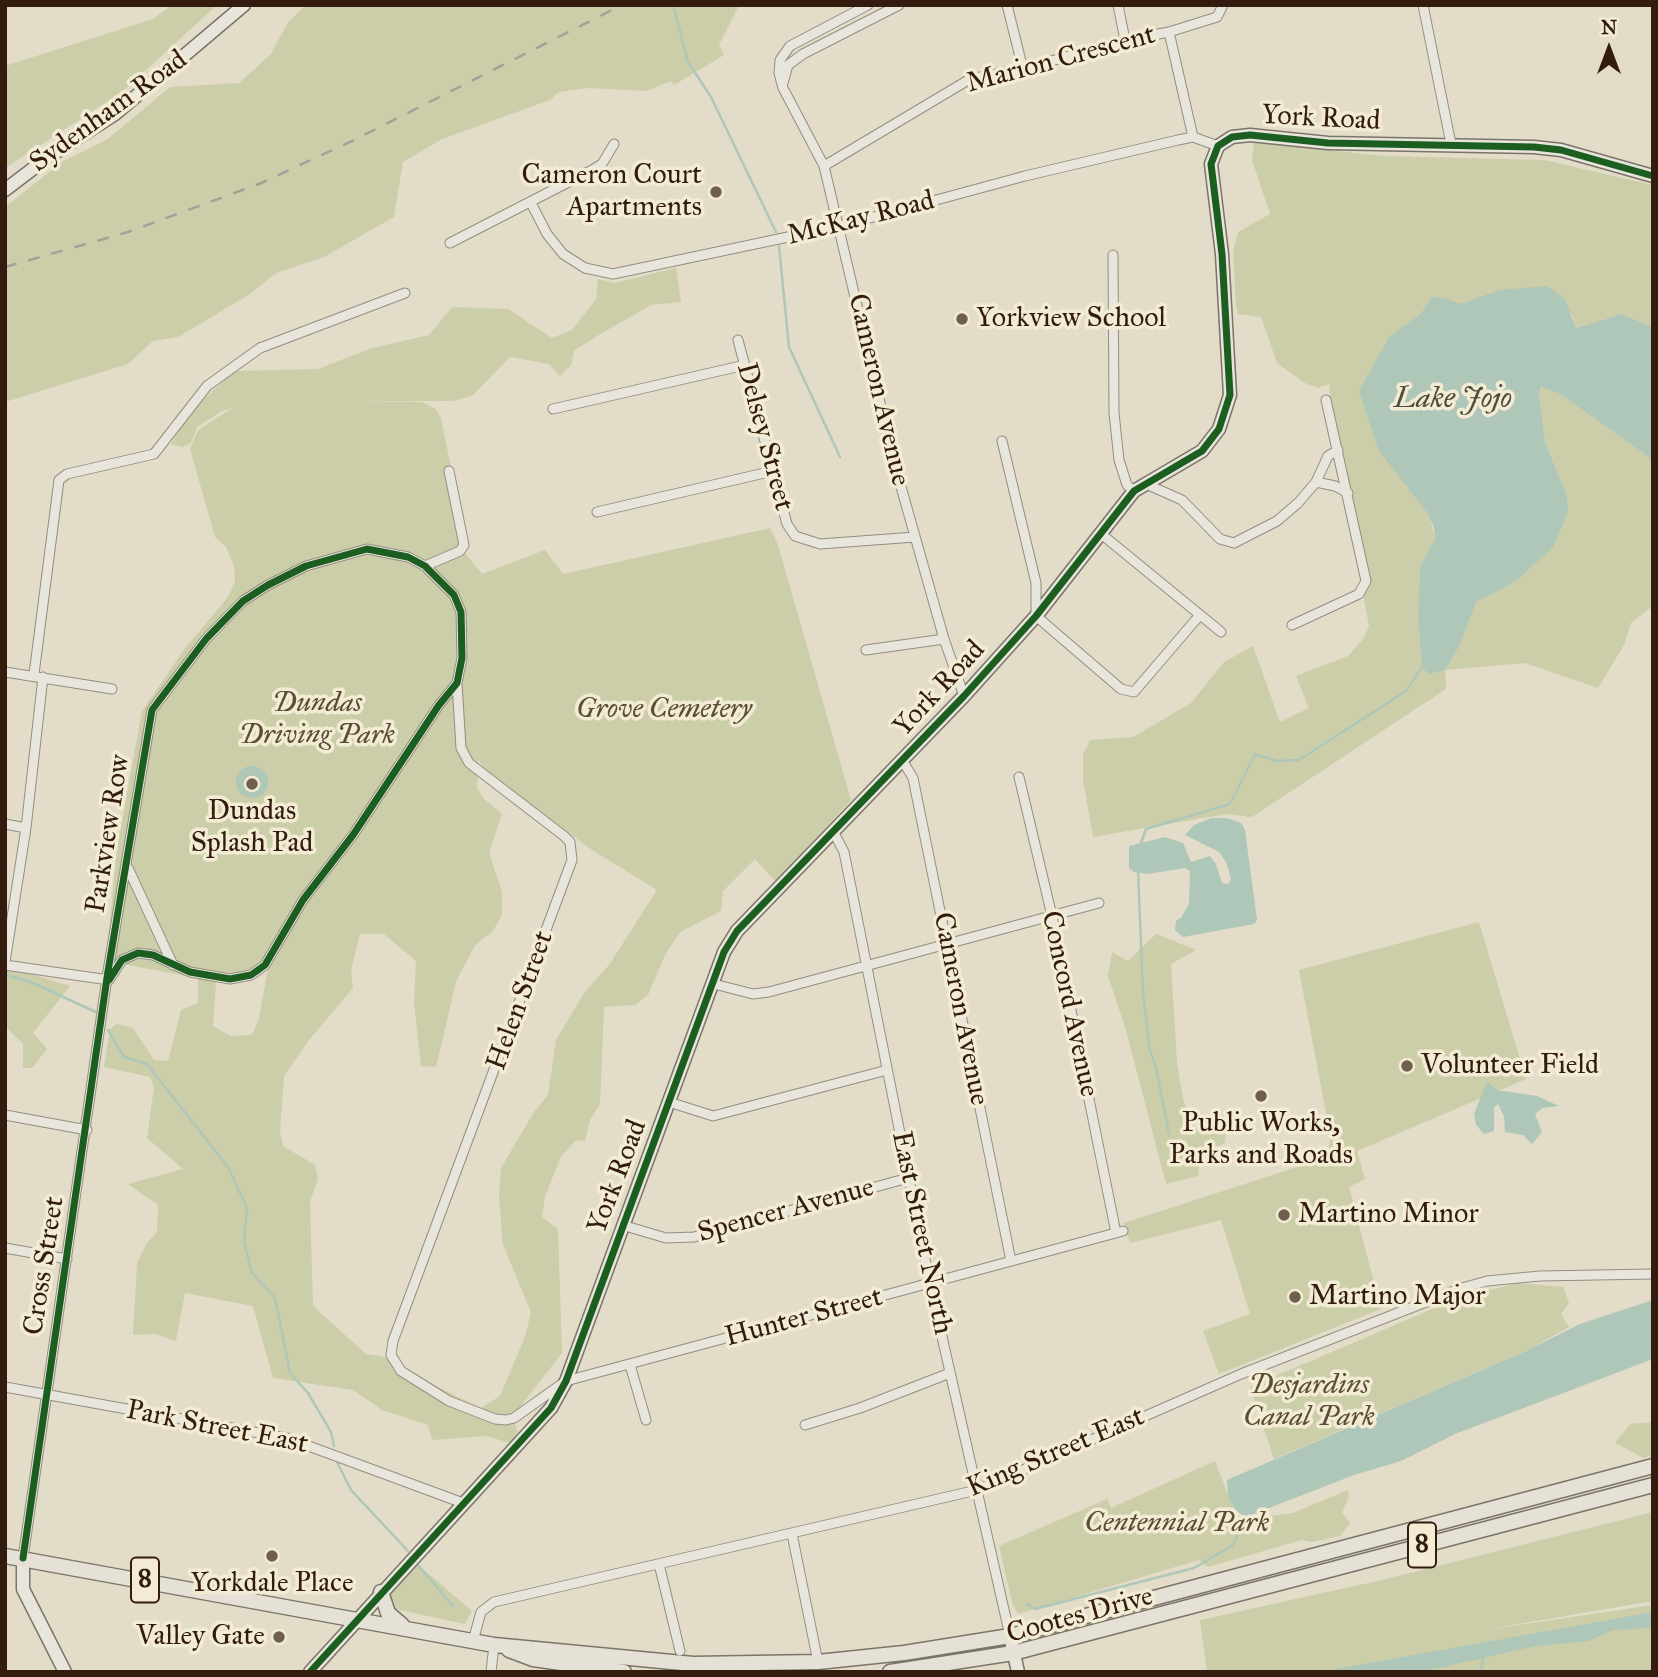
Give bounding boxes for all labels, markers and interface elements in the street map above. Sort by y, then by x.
north arrow [1574,14,1644,84]
text: N [1601,16,1617,39]
street label: Marion Crescent [963,19,1159,101]
street label: Sydenham Road [24,44,194,180]
street label: York Road [1261,99,1381,139]
place label: Cameron Court Apartments [521,159,702,225]
marker: Cameron Court Apartments [708,184,724,200]
street label: McKay Road [784,185,938,253]
street label: Cameron Avenue [840,291,916,489]
place label: Yorkview School [976,302,1166,336]
marker: Yorkview School [954,311,970,327]
street label: Delsey Street [728,359,800,515]
water label: Lake Jojo [1394,382,1512,418]
street label: York Road [887,634,993,744]
park label: Dundas Driving Park [239,687,395,753]
park label: Grove Cemetery [576,693,752,727]
street label: Parkview Row [80,752,138,916]
marker: Dundas Splash Pad [244,776,260,792]
place label: Dundas Splash Pad [191,795,313,861]
street label: Concord Avenue [1033,908,1105,1100]
street label: Cameron Avenue [925,910,995,1108]
street label: Helen Street [480,927,562,1075]
place label: Volunteer Field [1421,1049,1599,1083]
marker: Volunteer Field [1399,1058,1415,1074]
marker: Public Works, Parks and Roads [1253,1088,1269,1104]
place label: Public Works, Parks and Roads [1169,1107,1353,1173]
street label: York Road [581,1115,655,1239]
street label: East Street North [883,1128,959,1338]
street label: Spencer Avenue [694,1171,878,1251]
street label: Cross Street [17,1194,73,1338]
place label: Martino Minor [1298,1198,1479,1232]
marker: Martino Minor [1276,1207,1292,1223]
place label: Martino Major [1309,1280,1486,1314]
street label: Hunter Street [722,1281,886,1355]
marker: Martino Major [1287,1289,1303,1305]
park label: Desjardins Canal Park [1243,1369,1375,1435]
street label: Park Street East [123,1394,311,1462]
street label: King Street East [962,1401,1150,1505]
park label: Centennial Park [1084,1507,1270,1541]
road number: 8 [1408,1522,1436,1568]
marker: Yorkdale Place [264,1548,280,1564]
road number: 8 [131,1558,159,1602]
place label: Yorkdale Place [190,1567,354,1601]
street label: Cootes Drive [1003,1580,1157,1652]
place label: Valley Gate [136,1620,265,1654]
marker: Valley Gate [271,1629,287,1645]

